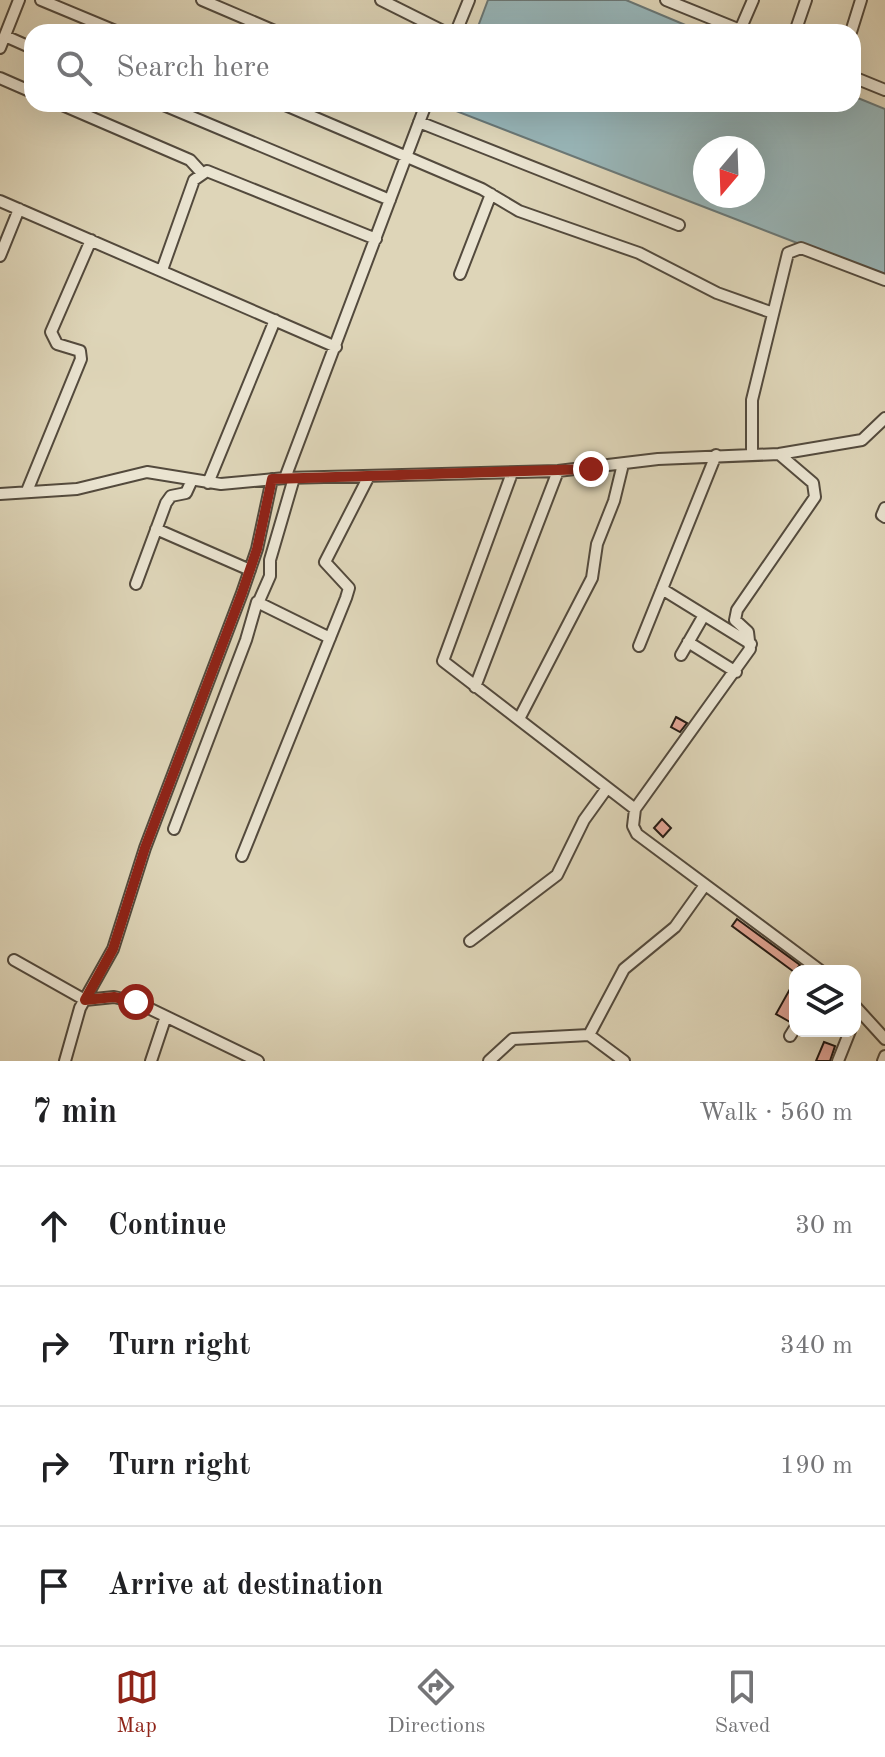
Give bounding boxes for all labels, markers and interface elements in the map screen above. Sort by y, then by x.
search box [24,24,861,112]
icon: search [52,46,96,90]
text: Search here [116,53,270,83]
north arrow [693,136,765,208]
route end [573,451,609,487]
map controls [789,965,861,1037]
button: layers [789,965,861,1037]
route start [118,984,154,1020]
text: 7 min [32,1096,117,1130]
text: Walk · 560 m [699,1100,853,1126]
icon: ahead [32,1204,76,1248]
text: Continue [108,1211,227,1241]
text: 30 m [795,1213,853,1239]
icon: right [32,1324,76,1368]
text: Turn right [108,1331,250,1361]
text: 340 m [780,1333,853,1359]
icon: right [32,1444,76,1488]
text: Turn right [108,1451,250,1481]
text: 190 m [780,1453,853,1479]
icon: arrive [32,1564,76,1608]
text: Arrive at destination [108,1571,383,1601]
tab: Map [115,1665,159,1740]
tab: Directions [388,1665,485,1740]
tab: Saved [714,1665,770,1740]

